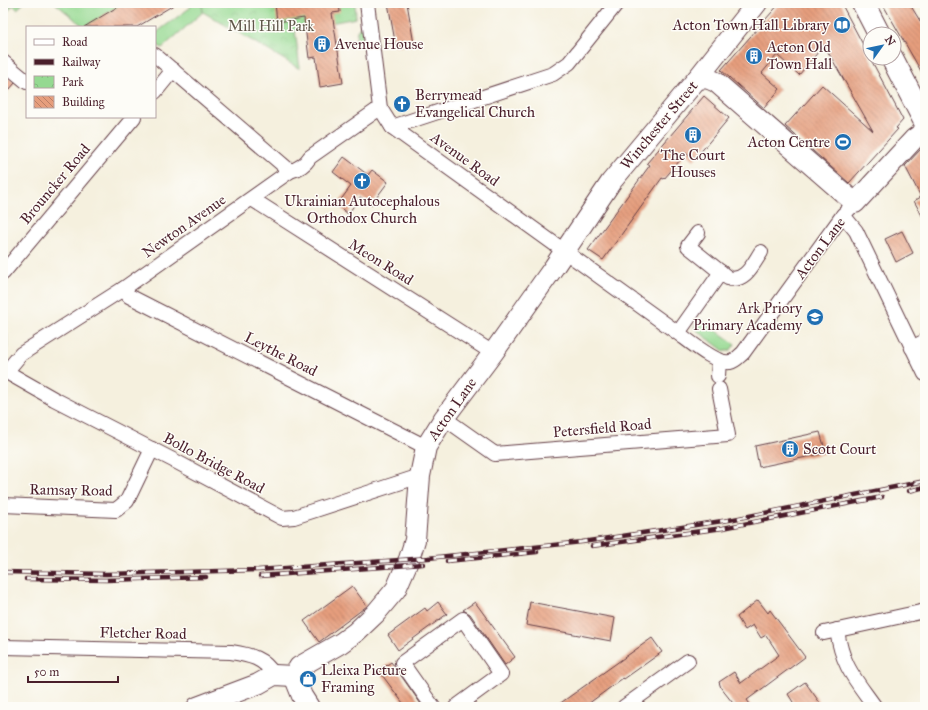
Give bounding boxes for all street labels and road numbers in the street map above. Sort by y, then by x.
street label: Winchester Street [617,76,702,173]
street label: Avenue Road [426,128,503,190]
street label: Brouncker Road [16,140,94,228]
street label: Newton Avenue [139,191,229,261]
street label: Acton Lane [790,214,849,283]
street label: Meon Road [345,235,417,289]
street label: Leythe Road [242,328,321,380]
street label: Acton Lane [423,374,480,445]
street label: Petersfield Road [552,415,652,441]
street label: Bollo Bridge Road [160,429,268,497]
street label: Ramsay Road [29,480,113,500]
street label: Fletcher Road [99,623,187,643]

